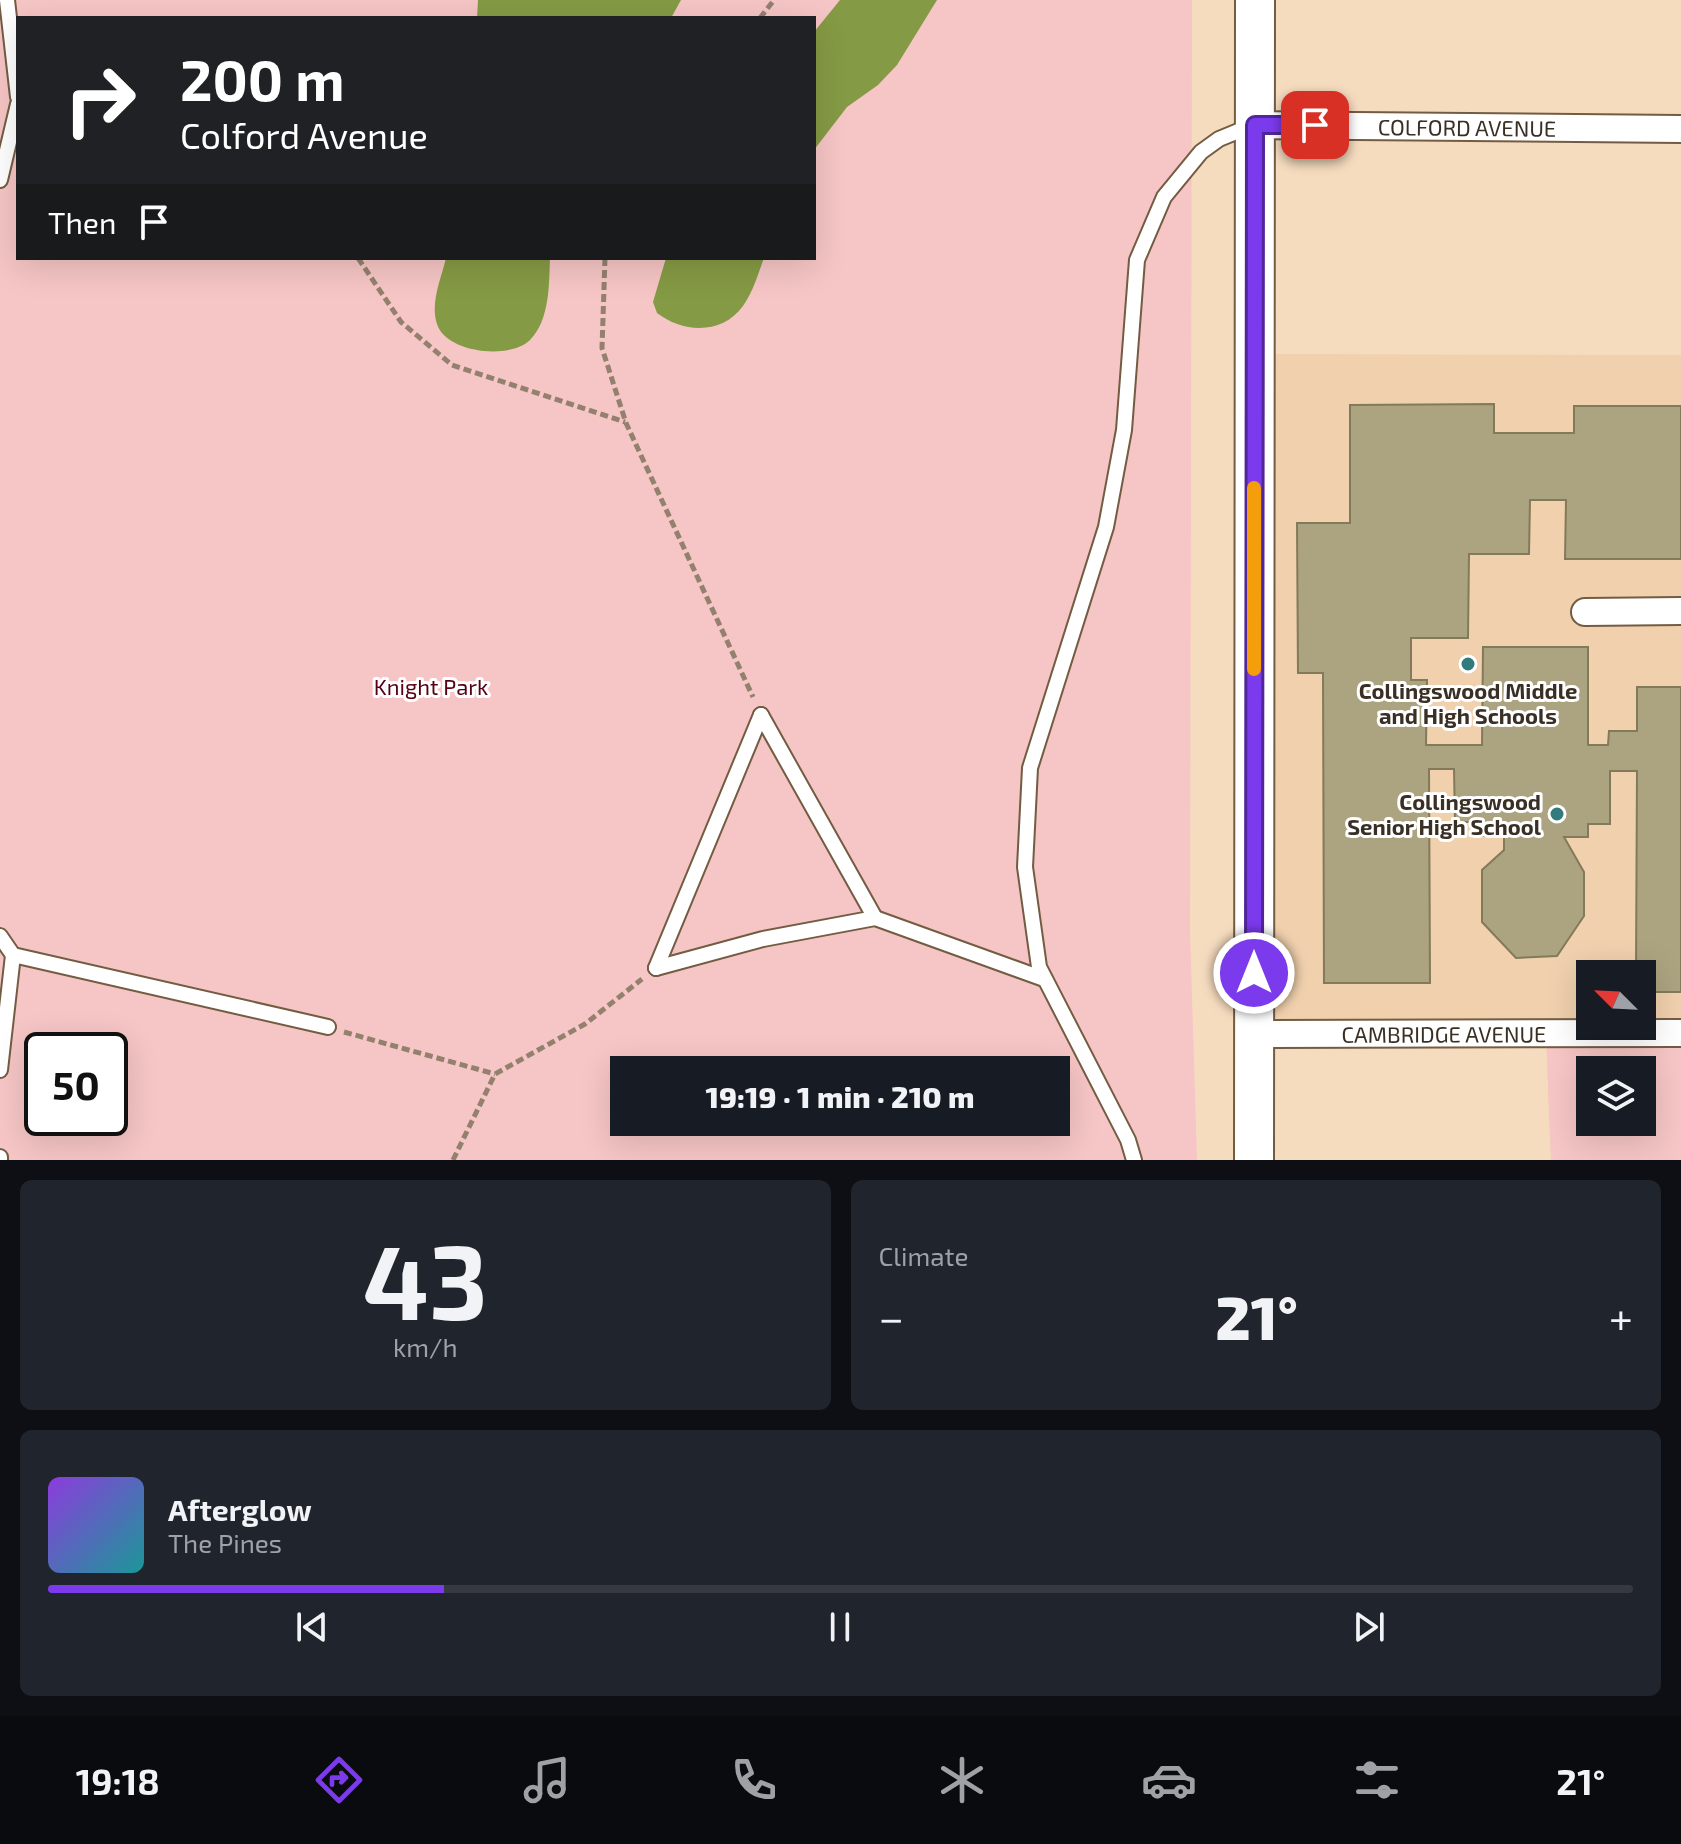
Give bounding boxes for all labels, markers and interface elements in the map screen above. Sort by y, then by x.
text: 200 m [180,45,345,112]
icon: right [48,48,152,152]
pin [1281,91,1349,159]
icon: arrive [1293,103,1337,147]
text: Colford Avenue [180,113,428,156]
street label: COLFORD AVENUE [1378,113,1556,141]
icon: arrive [132,200,176,244]
text: Then [48,204,116,240]
marker: Collingswood Middle and High Schools [1459,655,1477,673]
park label: Knight Park [374,673,488,699]
place label: Collingswood Middle and High Schools [1359,677,1577,728]
place label: Collingswood Senior High School [1347,788,1542,839]
marker: Collingswood Senior High School [1548,805,1566,823]
position arrow [1212,931,1296,1015]
north arrow [1576,960,1656,1040]
map controls [1576,960,1656,1136]
street label: CAMBRIDGE AVENUE [1342,1020,1546,1047]
speed limit sign: 50 [24,1032,128,1136]
button: layers [1576,1056,1656,1136]
text: 19:19 · 1 min · 210 m [705,1078,975,1114]
text: 43 [363,1216,488,1341]
text: Climate [879,1240,968,1271]
text: 21° [1215,1280,1298,1352]
text: − [879,1290,904,1343]
text: + [1609,1290,1633,1343]
text: km/h [393,1331,458,1362]
text: Afterglow [168,1491,312,1527]
text: The Pines [168,1527,282,1558]
icon: previous [290,1605,334,1649]
icon: pause [818,1605,862,1649]
icon: next [1347,1605,1391,1649]
icon: directions [311,1752,367,1808]
icon: music [519,1752,575,1808]
icon: phone [726,1752,782,1808]
icon: climate [934,1752,990,1808]
icon: car [1141,1752,1197,1808]
icon: filters [1349,1752,1405,1808]
text: 19:18 [76,1759,160,1802]
text: 21° [1556,1759,1605,1802]

